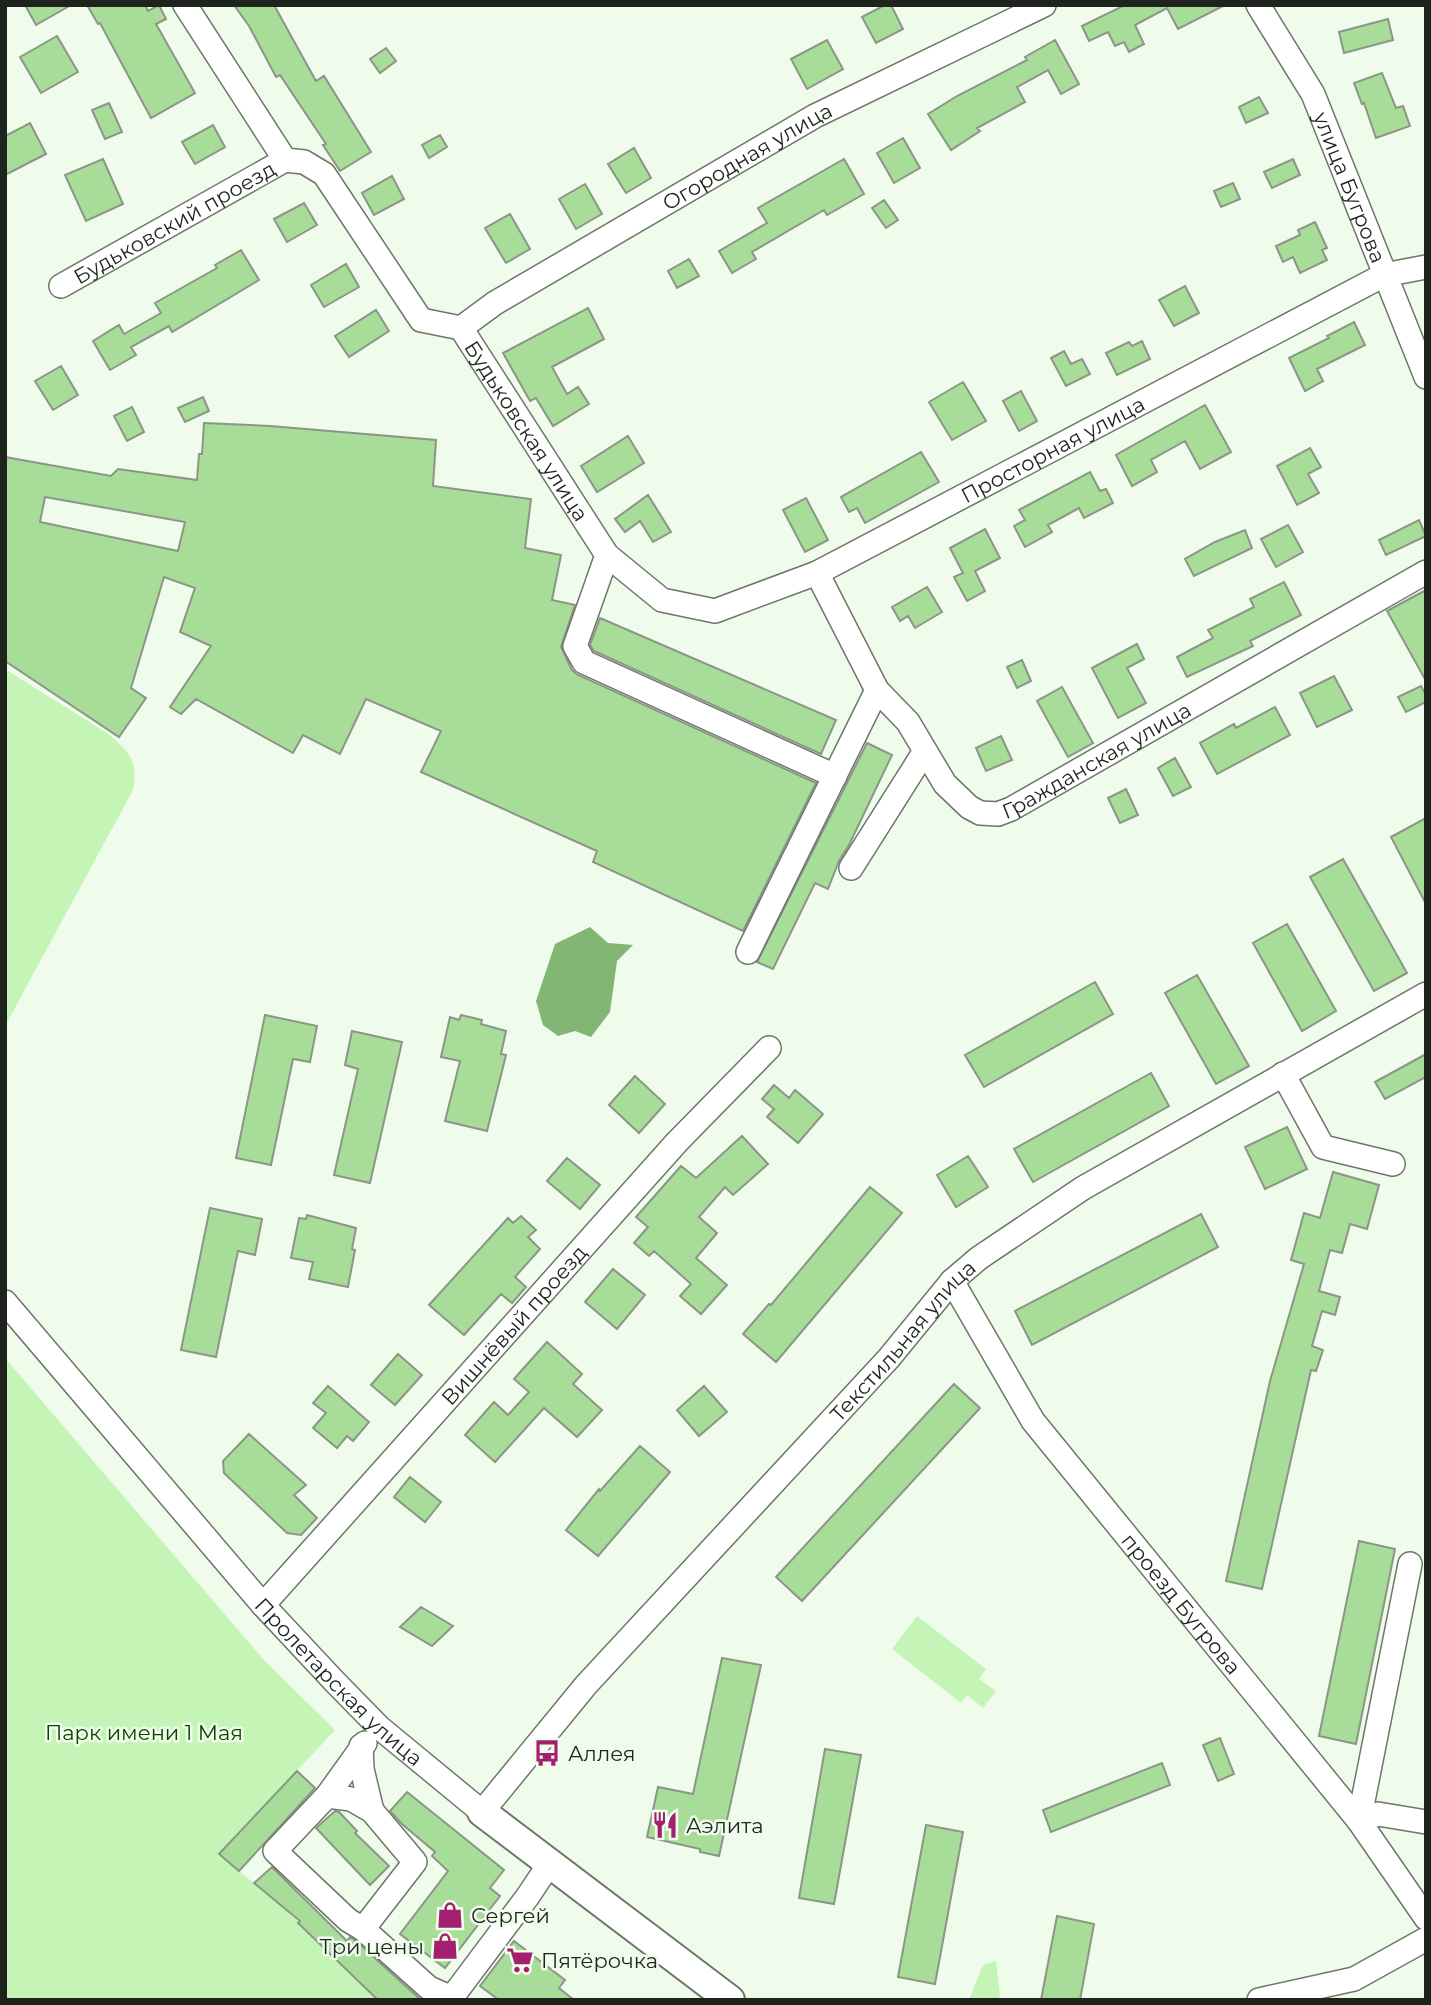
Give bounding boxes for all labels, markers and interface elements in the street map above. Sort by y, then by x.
street label: Огородная улица [658,97,836,215]
street label: улица Бугрова [1308,107,1392,266]
street label: Будьковский проезд [69,156,280,289]
street label: Будьковская улица [460,336,594,526]
street label: Просторная улица [956,391,1149,508]
street label: Гражданская улица [998,697,1195,824]
street label: Вишнёвый проезд [436,1240,592,1410]
street label: Текстильная улица [824,1254,980,1426]
street label: проезд Бугрова [1117,1528,1247,1679]
street label: Пролетарская улица [250,1592,428,1771]
park label: Парк имени 1 Мая [45,1720,243,1745]
bus stop icon: Аллея [532,1738,562,1768]
place label: Аллея [568,1741,636,1766]
restaurant icon: Аэлита [650,1810,680,1840]
place label: Аэлита [686,1813,763,1838]
shop icon: Сергей [435,1900,465,1930]
place label: Сергей [471,1903,550,1928]
shop icon: Три цены [430,1931,460,1961]
place label: Три цены [320,1934,424,1959]
supermarket icon: Пятёрочка [505,1945,535,1975]
place label: Пятёрочка [541,1948,658,1973]

